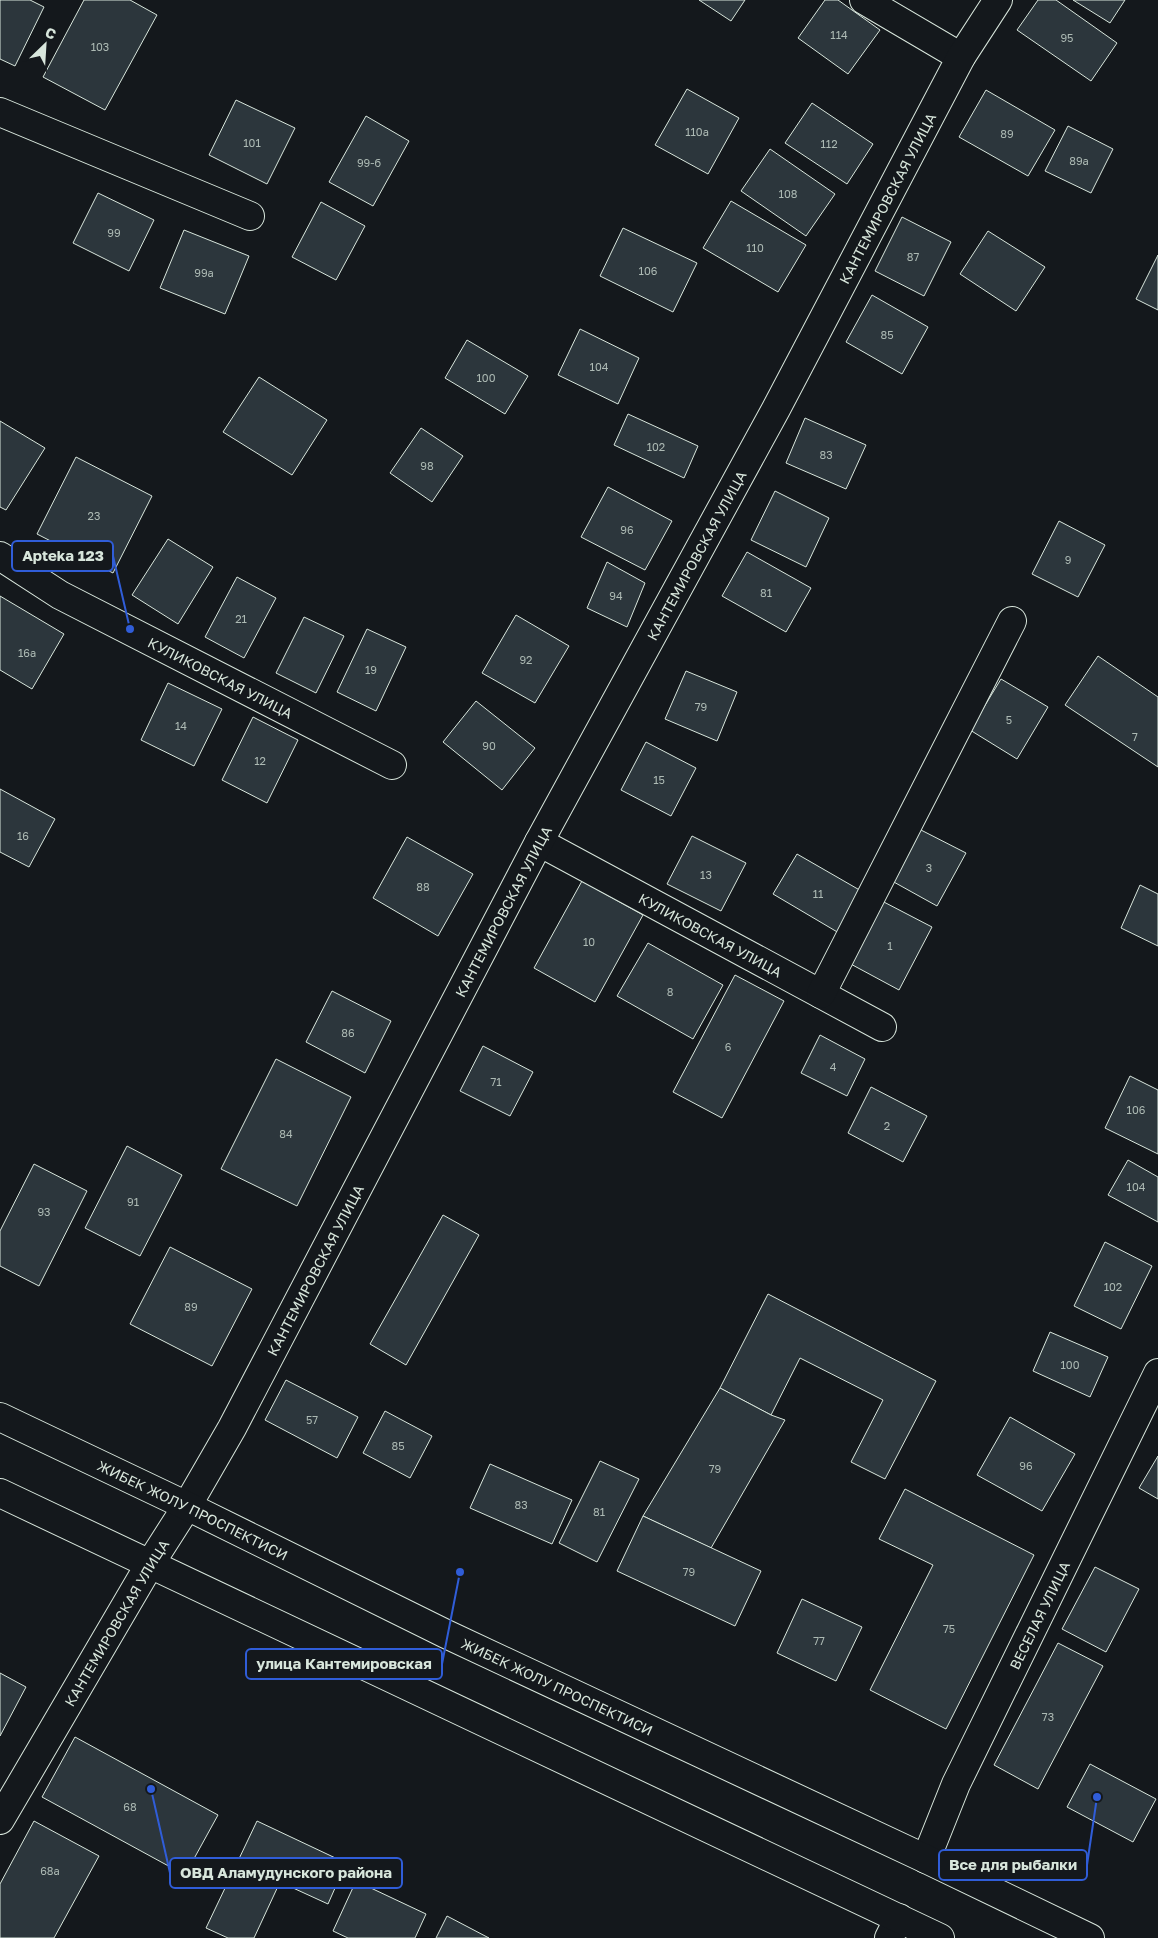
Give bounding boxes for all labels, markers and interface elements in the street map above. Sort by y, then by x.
north arrow [20,20,70,70]
text: С [43,23,59,43]
house number: 114 [830,28,848,41]
house number: 95 [1060,31,1074,44]
house number: 103 [91,40,109,53]
street label: КАНТЕМИРОВСКАЯ УЛИЦА [835,109,939,286]
house number: 110а [685,125,709,138]
house number: 89 [1000,127,1014,140]
house number: 101 [243,136,261,149]
house number: 112 [820,137,838,150]
house number: 89a [1069,154,1089,167]
house number: 99-б [357,156,381,169]
house number: 108 [779,187,798,200]
house number: 99 [107,226,121,239]
house number: 110 [746,241,764,254]
house number: 87 [907,250,919,263]
house number: 106 [639,264,658,277]
house number: 99a [194,266,214,279]
house number: 85 [880,328,894,341]
house number: 104 [590,360,609,373]
house number: 100 [477,371,496,384]
house number: 102 [647,440,665,453]
house number: 83 [819,448,833,461]
house number: 98 [420,459,434,472]
street label: КАНТЕМИРОВСКАЯ УЛИЦА [643,467,749,643]
house number: 23 [88,509,100,522]
house number: 96 [620,523,634,536]
callout: Apteka 123 [12,541,113,571]
text: Apteka 123 [22,546,104,564]
house number: 9 [1065,553,1071,566]
house number: 81 [760,586,772,599]
house number: 94 [609,589,623,602]
house number: 21 [235,612,247,625]
street label: КУЛИКОВСКАЯ УЛИЦА [145,633,296,722]
house number: 16a [18,646,36,659]
house number: 92 [519,653,533,666]
house number: 19 [365,663,377,676]
house number: 79 [695,700,707,713]
house number: 5 [1006,713,1012,726]
house number: 14 [175,719,187,732]
house number: 7 [1132,730,1138,743]
house number: 90 [482,739,496,752]
house number: 12 [254,754,266,767]
house number: 15 [653,773,665,786]
street label: КАНТЕМИРОВСКАЯ УЛИЦА [451,822,555,1000]
house number: 16 [17,829,29,842]
house number: 3 [926,861,932,874]
house number: 13 [700,868,712,881]
house number: 88 [416,880,430,893]
house number: 11 [813,887,823,900]
street label: КУЛИКОВСКАЯ УЛИЦА [636,889,786,980]
house number: 10 [583,935,595,948]
house number: 1 [887,939,893,952]
house number: 8 [667,985,674,998]
house number: 86 [341,1026,355,1039]
house number: 6 [725,1040,732,1053]
house number: 4 [830,1060,837,1073]
house number: 71 [490,1075,502,1088]
house number: 106 [1127,1103,1146,1116]
house number: 2 [884,1119,890,1132]
house number: 84 [279,1127,293,1140]
house number: 104 [1127,1180,1146,1193]
street label: КАНТЕМИРОВСКАЯ УЛИЦА [263,1181,367,1358]
house number: 91 [127,1195,139,1208]
house number: 93 [37,1205,51,1218]
house number: 102 [1104,1280,1122,1293]
house number: 89 [184,1300,198,1313]
house number: 100 [1061,1358,1080,1371]
house number: 57 [306,1413,318,1426]
house number: 85 [391,1439,405,1452]
street label: ЖИБЕК ЖОЛУ ПРОСПЕКТИСИ [95,1456,291,1563]
house number: 96 [1019,1459,1033,1472]
house number: 79 [709,1462,721,1475]
house number: 83 [514,1498,528,1511]
house number: 81 [593,1505,605,1518]
street label: КАНТЕМИРОВСКАЯ УЛИЦА [60,1536,172,1709]
street label: ВЕСЕЛАЯ УЛИЦА [1005,1558,1073,1672]
house number: 79 [683,1565,695,1578]
house number: 75 [943,1622,955,1635]
street label: ЖИБЕК ЖОЛУ ПРОСПЕКТИСИ [459,1634,656,1738]
house number: 77 [813,1634,825,1647]
callout: улица Кантемировская [246,1649,442,1679]
text: улица Кантемировская [256,1654,432,1672]
house number: 73 [1042,1710,1054,1723]
house number: 68 [123,1800,137,1813]
callout: Все для рыбалки [939,1850,1087,1880]
text: Все для рыбалки [949,1855,1077,1873]
callout: ОВД Аламудунского района [170,1858,402,1888]
text: ОВД Аламудунского района [180,1863,392,1881]
house number: 68а [40,1864,60,1877]

